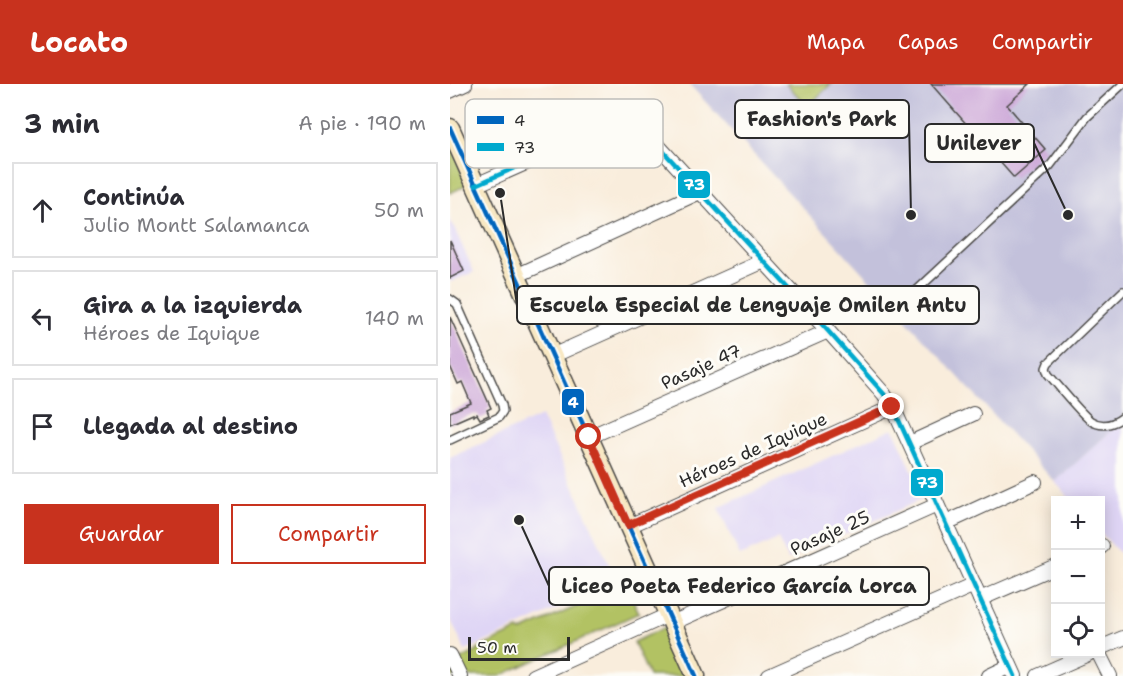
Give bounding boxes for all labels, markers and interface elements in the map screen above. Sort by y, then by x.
text: Locato [30,23,128,61]
text: Mapa [807,28,865,56]
text: Capas [898,28,959,56]
text: Compartir [992,28,1093,56]
legend [465,99,663,168]
callout: Fashion's Park [735,100,909,138]
text: 3 min [24,106,100,141]
text: Fashion's Park [747,106,897,132]
text: A pie · 190 m [298,110,426,136]
text: 4 [514,110,525,131]
callout: Unilever [925,124,1034,162]
text: Unilever [936,130,1022,156]
text: 73 [514,137,535,158]
line badge: 73 [677,170,711,199]
text: 73 [683,174,705,195]
text: Continúa [83,183,185,212]
icon: ahead [26,194,59,227]
text: 50 m [374,197,424,223]
text: Julio Montt Salamanca [83,212,309,238]
callout: Escuela Especial de Lenguaje Omilen Antu [517,286,979,324]
text: Gira a la izquierda [83,291,302,320]
text: Escuela Especial de Lenguaje Omilen Antu [529,292,967,318]
icon: left [26,302,59,335]
text: 140 m [365,305,424,331]
text: Héroes de Iquique [83,320,260,346]
street label: Pasaje 47 [657,339,745,395]
line badge: 4 [561,388,585,416]
text: 4 [567,392,579,413]
route end [878,393,904,419]
street label: Héroes de Iquique [675,407,831,493]
icon: arrive [26,410,59,443]
text: Llegada al destino [83,412,298,441]
route start [575,423,601,449]
line badge: 73 [910,468,944,497]
text: 73 [916,472,938,493]
map controls [1051,496,1105,658]
button: + [1051,496,1105,550]
button: Guardar [24,504,219,564]
button: Compartir [231,504,426,564]
street label: Pasaje 25 [786,505,874,561]
button: − [1051,550,1105,604]
callout: Liceo Poeta Federico García Lorca [549,567,929,605]
text: Liceo Poeta Federico García Lorca [561,573,917,599]
button: locate [1051,604,1105,658]
scale bar [468,634,570,662]
text: 50 m [477,637,517,658]

